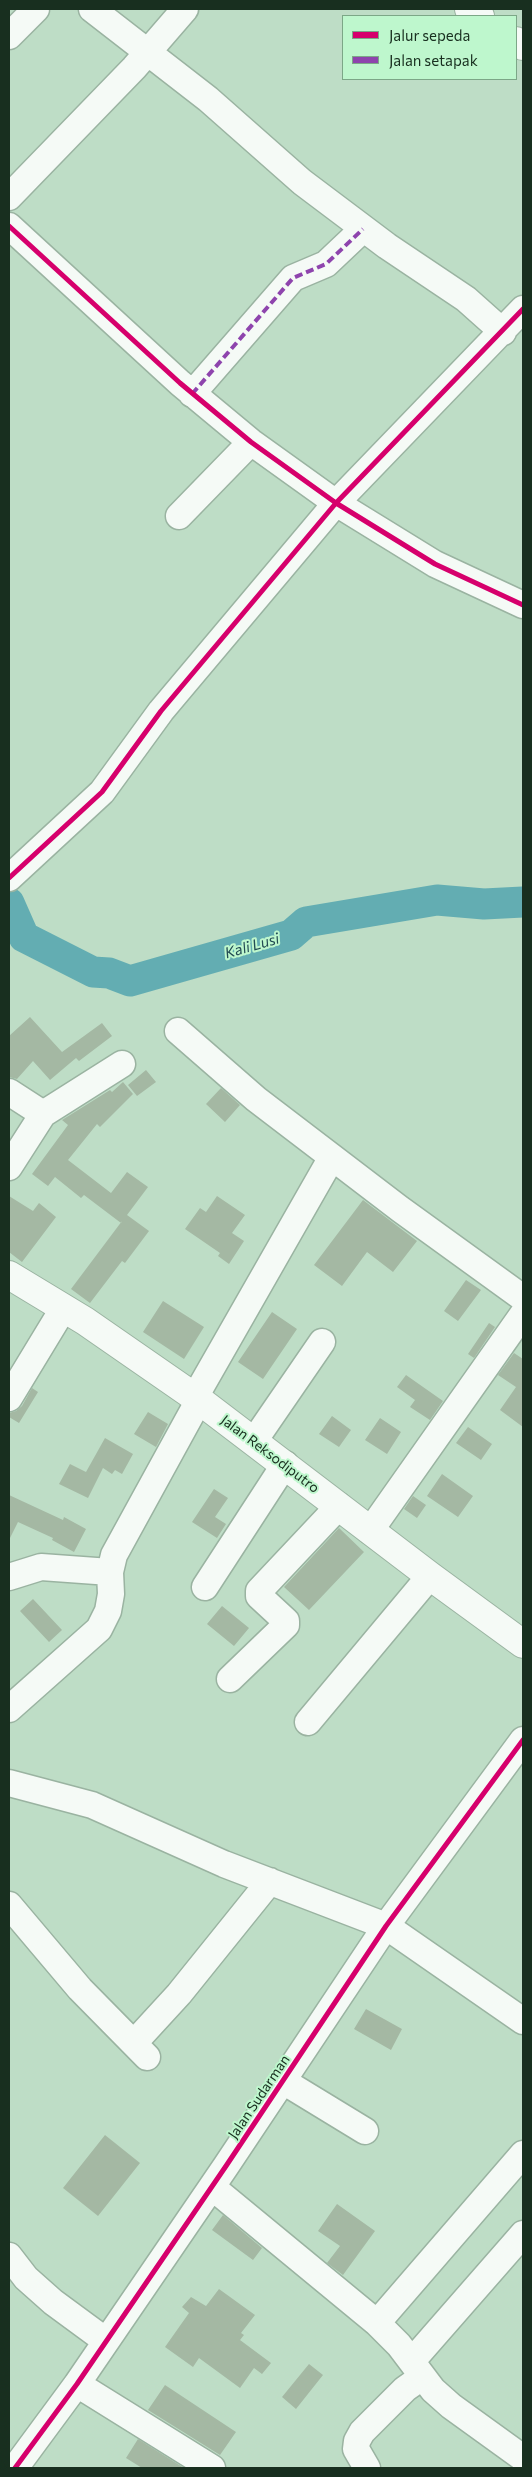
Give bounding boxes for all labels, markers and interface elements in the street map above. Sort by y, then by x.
legend [342,15,517,80]
text: Jalur sepeda [389,26,470,44]
text: Jalan setapak [389,51,478,69]
water label: Kali Lusi [223,930,281,962]
street label: Jalan Reksodiputro [217,1412,323,1496]
street label: Jalan Sudarman [225,2052,293,2142]

